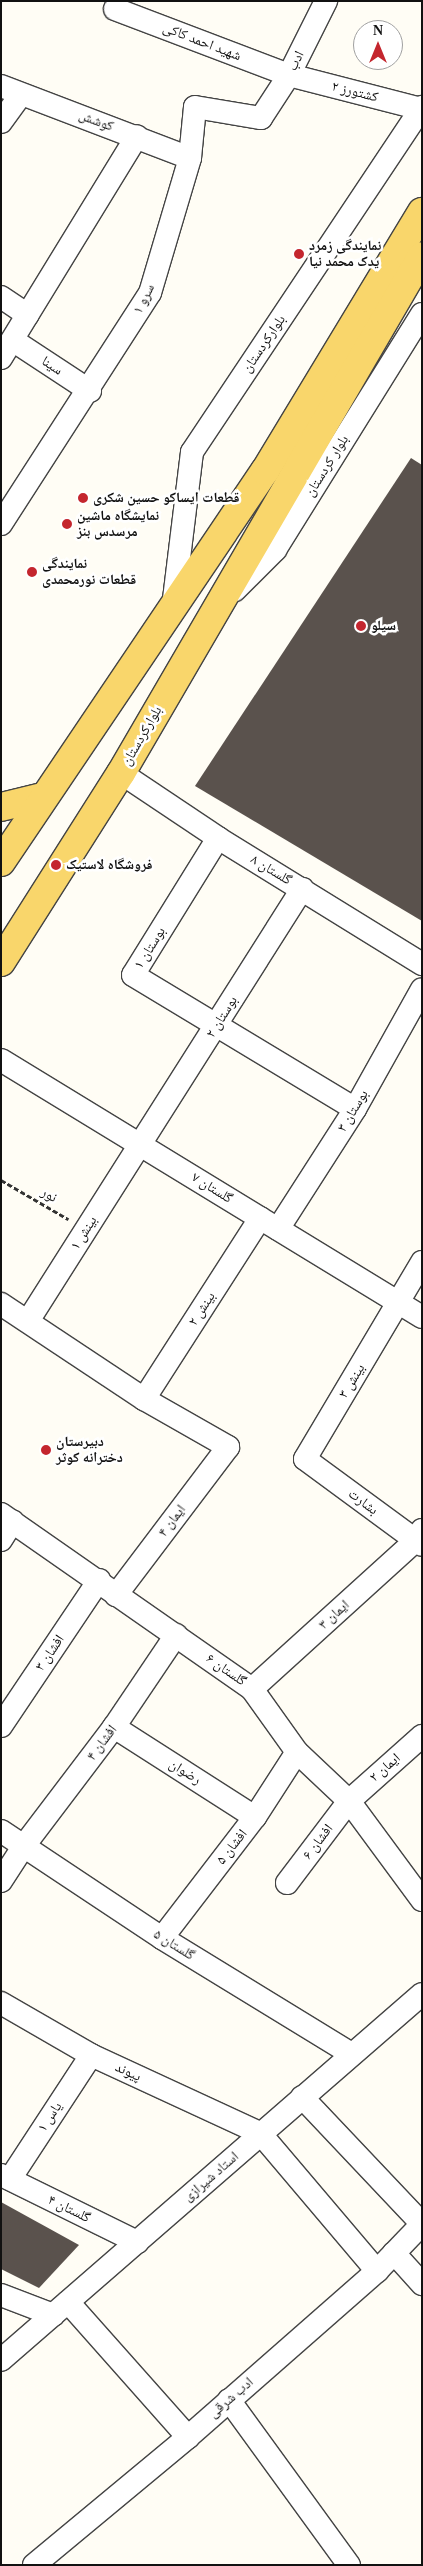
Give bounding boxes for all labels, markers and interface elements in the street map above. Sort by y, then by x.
street label: شهید احمد کاکی [160,19,244,65]
north arrow [353,20,403,70]
text: N [373,23,383,38]
street label: ادب [284,48,308,74]
street label: کشتورز ۲ [330,78,380,106]
street label: کوشش [76,107,116,135]
place label: نمایندگی زمرد یدک محمد نیا [309,238,381,270]
marker: نمایندگی زمرد یدک محمد نیا [293,248,305,260]
street label: سرو ۱ [130,281,158,317]
street label: بلوارکردستان [239,312,289,376]
street label: سینا [38,353,66,379]
street label: بلوار کردستان [302,432,352,500]
place label: قطعات ایساکو حسین شکری [93,490,240,506]
marker: قطعات ایساکو حسین شکری [77,492,89,504]
place label: نمایشگاه ماشین مرسدس بنز [77,508,159,540]
marker: نمایشگاه ماشین مرسدس بنز [61,518,73,530]
place label: نمایندگی قطعات نورمحمدی [42,556,136,588]
marker: نمایندگی قطعات نورمحمدی [26,566,38,578]
place label: سیلو [371,618,396,634]
marker: سیلو [355,620,367,632]
street label: بلوارکردستان [118,703,166,769]
street label: گلستان ۸ [247,851,295,889]
place label: فروشگاه لاستیک [66,857,153,873]
marker: فروشگاه لاستیک [50,859,62,871]
street label: بوستان ۱ [131,924,169,972]
street label: بوستان ۲ [203,993,241,1041]
street label: بوستان ۳ [334,1087,372,1135]
street label: گلستان ۷ [188,1169,236,1207]
street label: نور [38,1184,60,1206]
street label: بینش ۱ [67,1213,101,1253]
street label: بینش ۲ [185,1289,219,1329]
street label: بینش ۳ [335,1361,369,1401]
place label: دبیرستان دخترانه کوثر [56,1434,123,1466]
marker: دبیرستان دخترانه کوثر [40,1444,52,1456]
street label: بشارت [345,1485,381,1519]
street label: ایمان ۴ [155,1502,189,1540]
street label: ایمان ۳ [315,1597,353,1633]
street label: افشان ۳ [32,1632,68,1674]
street label: گلستان ۶ [203,1650,249,1690]
street label: افشان ۴ [83,1722,121,1764]
street label: ایمان ۲ [366,1750,404,1786]
street label: رضوان [166,1756,204,1788]
street label: افشان ۶ [299,1821,337,1863]
street label: افشان ۵ [213,1826,251,1868]
street label: گلستان ۵ [150,1926,198,1964]
street label: پیوند [112,2059,144,2085]
street label: یاس ۱ [34,2099,66,2135]
street label: استاد شیرازی [180,2148,242,2206]
street label: گلستان ۴ [45,2192,93,2226]
street label: ادب شرقی [205,2374,257,2422]

